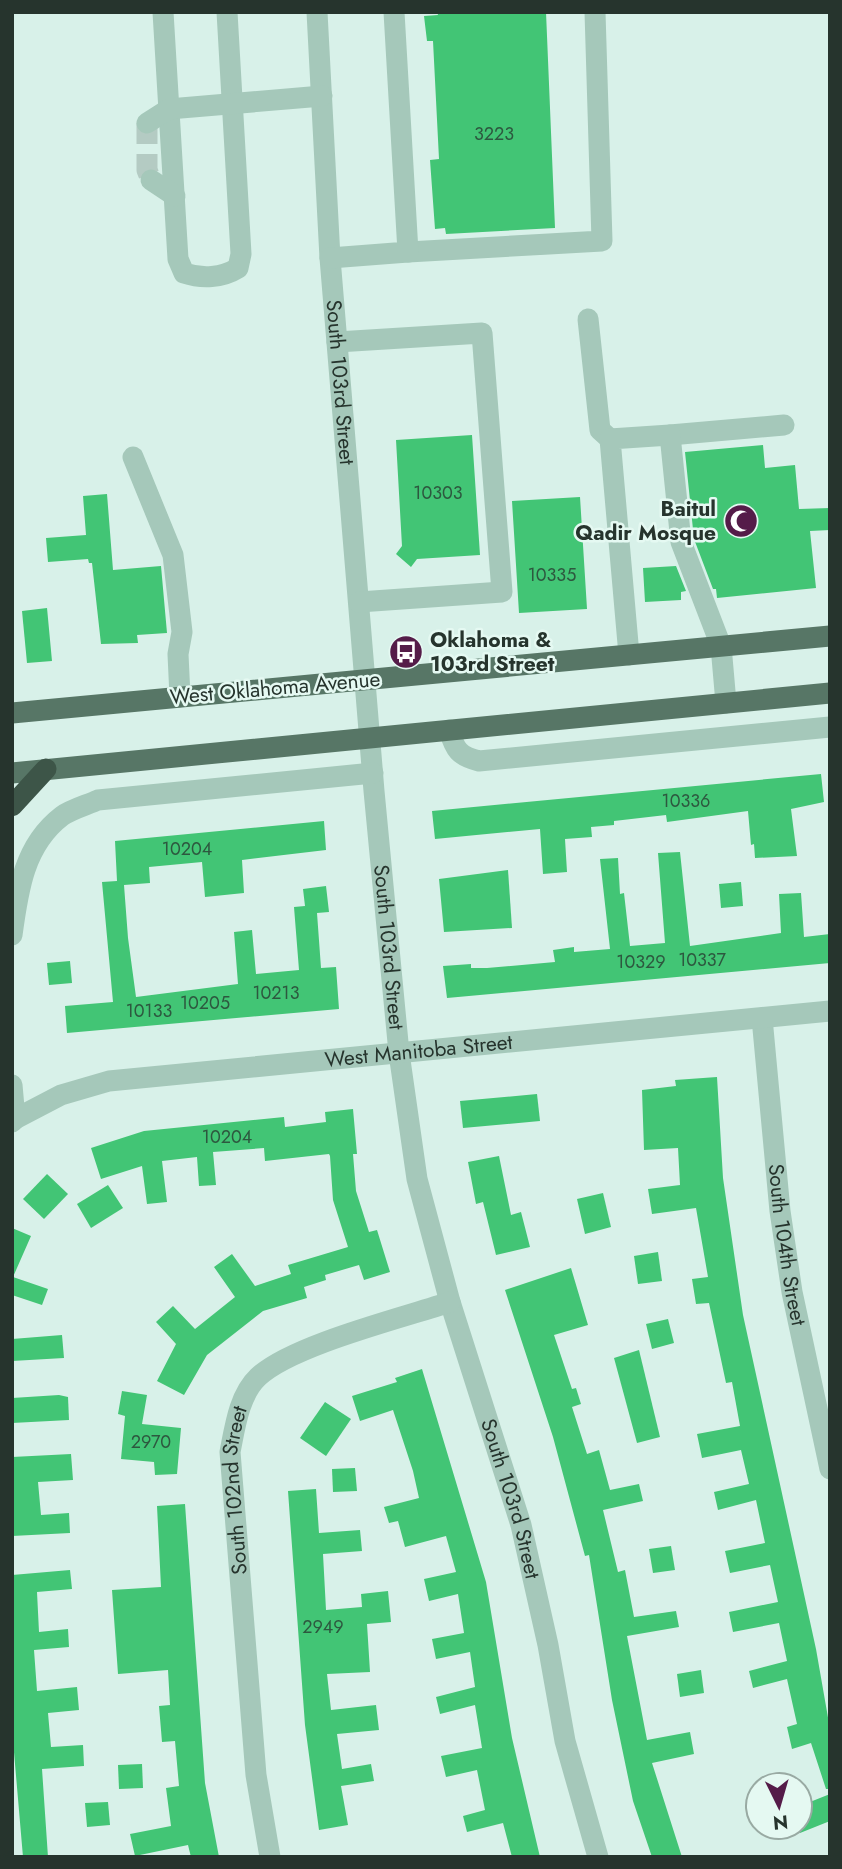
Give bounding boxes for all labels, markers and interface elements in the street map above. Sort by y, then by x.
house number: 3223 [474,121,514,147]
street label: South 103rd Street [318,298,362,466]
house number: 10303 [413,480,463,506]
place label: Baitul Qadir Mosque [575,494,716,548]
mosque icon: Baitul Qadir Mosque [722,502,760,540]
house number: 10335 [528,562,576,588]
place label: Oklahoma & 103rd Street [430,625,555,679]
bus stop icon: Oklahoma & 103rd Street [387,633,425,671]
street label: West Oklahoma Avenue [169,664,382,712]
house number: 10336 [662,788,710,814]
house number: 10204 [162,836,212,862]
street label: South 103rd Street [366,863,412,1031]
house number: 10337 [678,947,726,973]
house number: 10329 [616,949,666,975]
house number: 10213 [252,980,300,1006]
house number: 10205 [180,990,230,1016]
house number: 10133 [126,998,172,1024]
street label: West Manitoba Street [323,1027,514,1075]
house number: 10204 [202,1124,252,1150]
street label: South 104th Street [761,1162,814,1328]
street label: South 102nd Street [215,1402,255,1576]
street label: South 103rd Street [473,1415,548,1582]
house number: 2970 [131,1429,171,1455]
house number: 2949 [302,1614,344,1640]
north arrow [744,1771,814,1841]
text: N [772,1808,789,1837]

